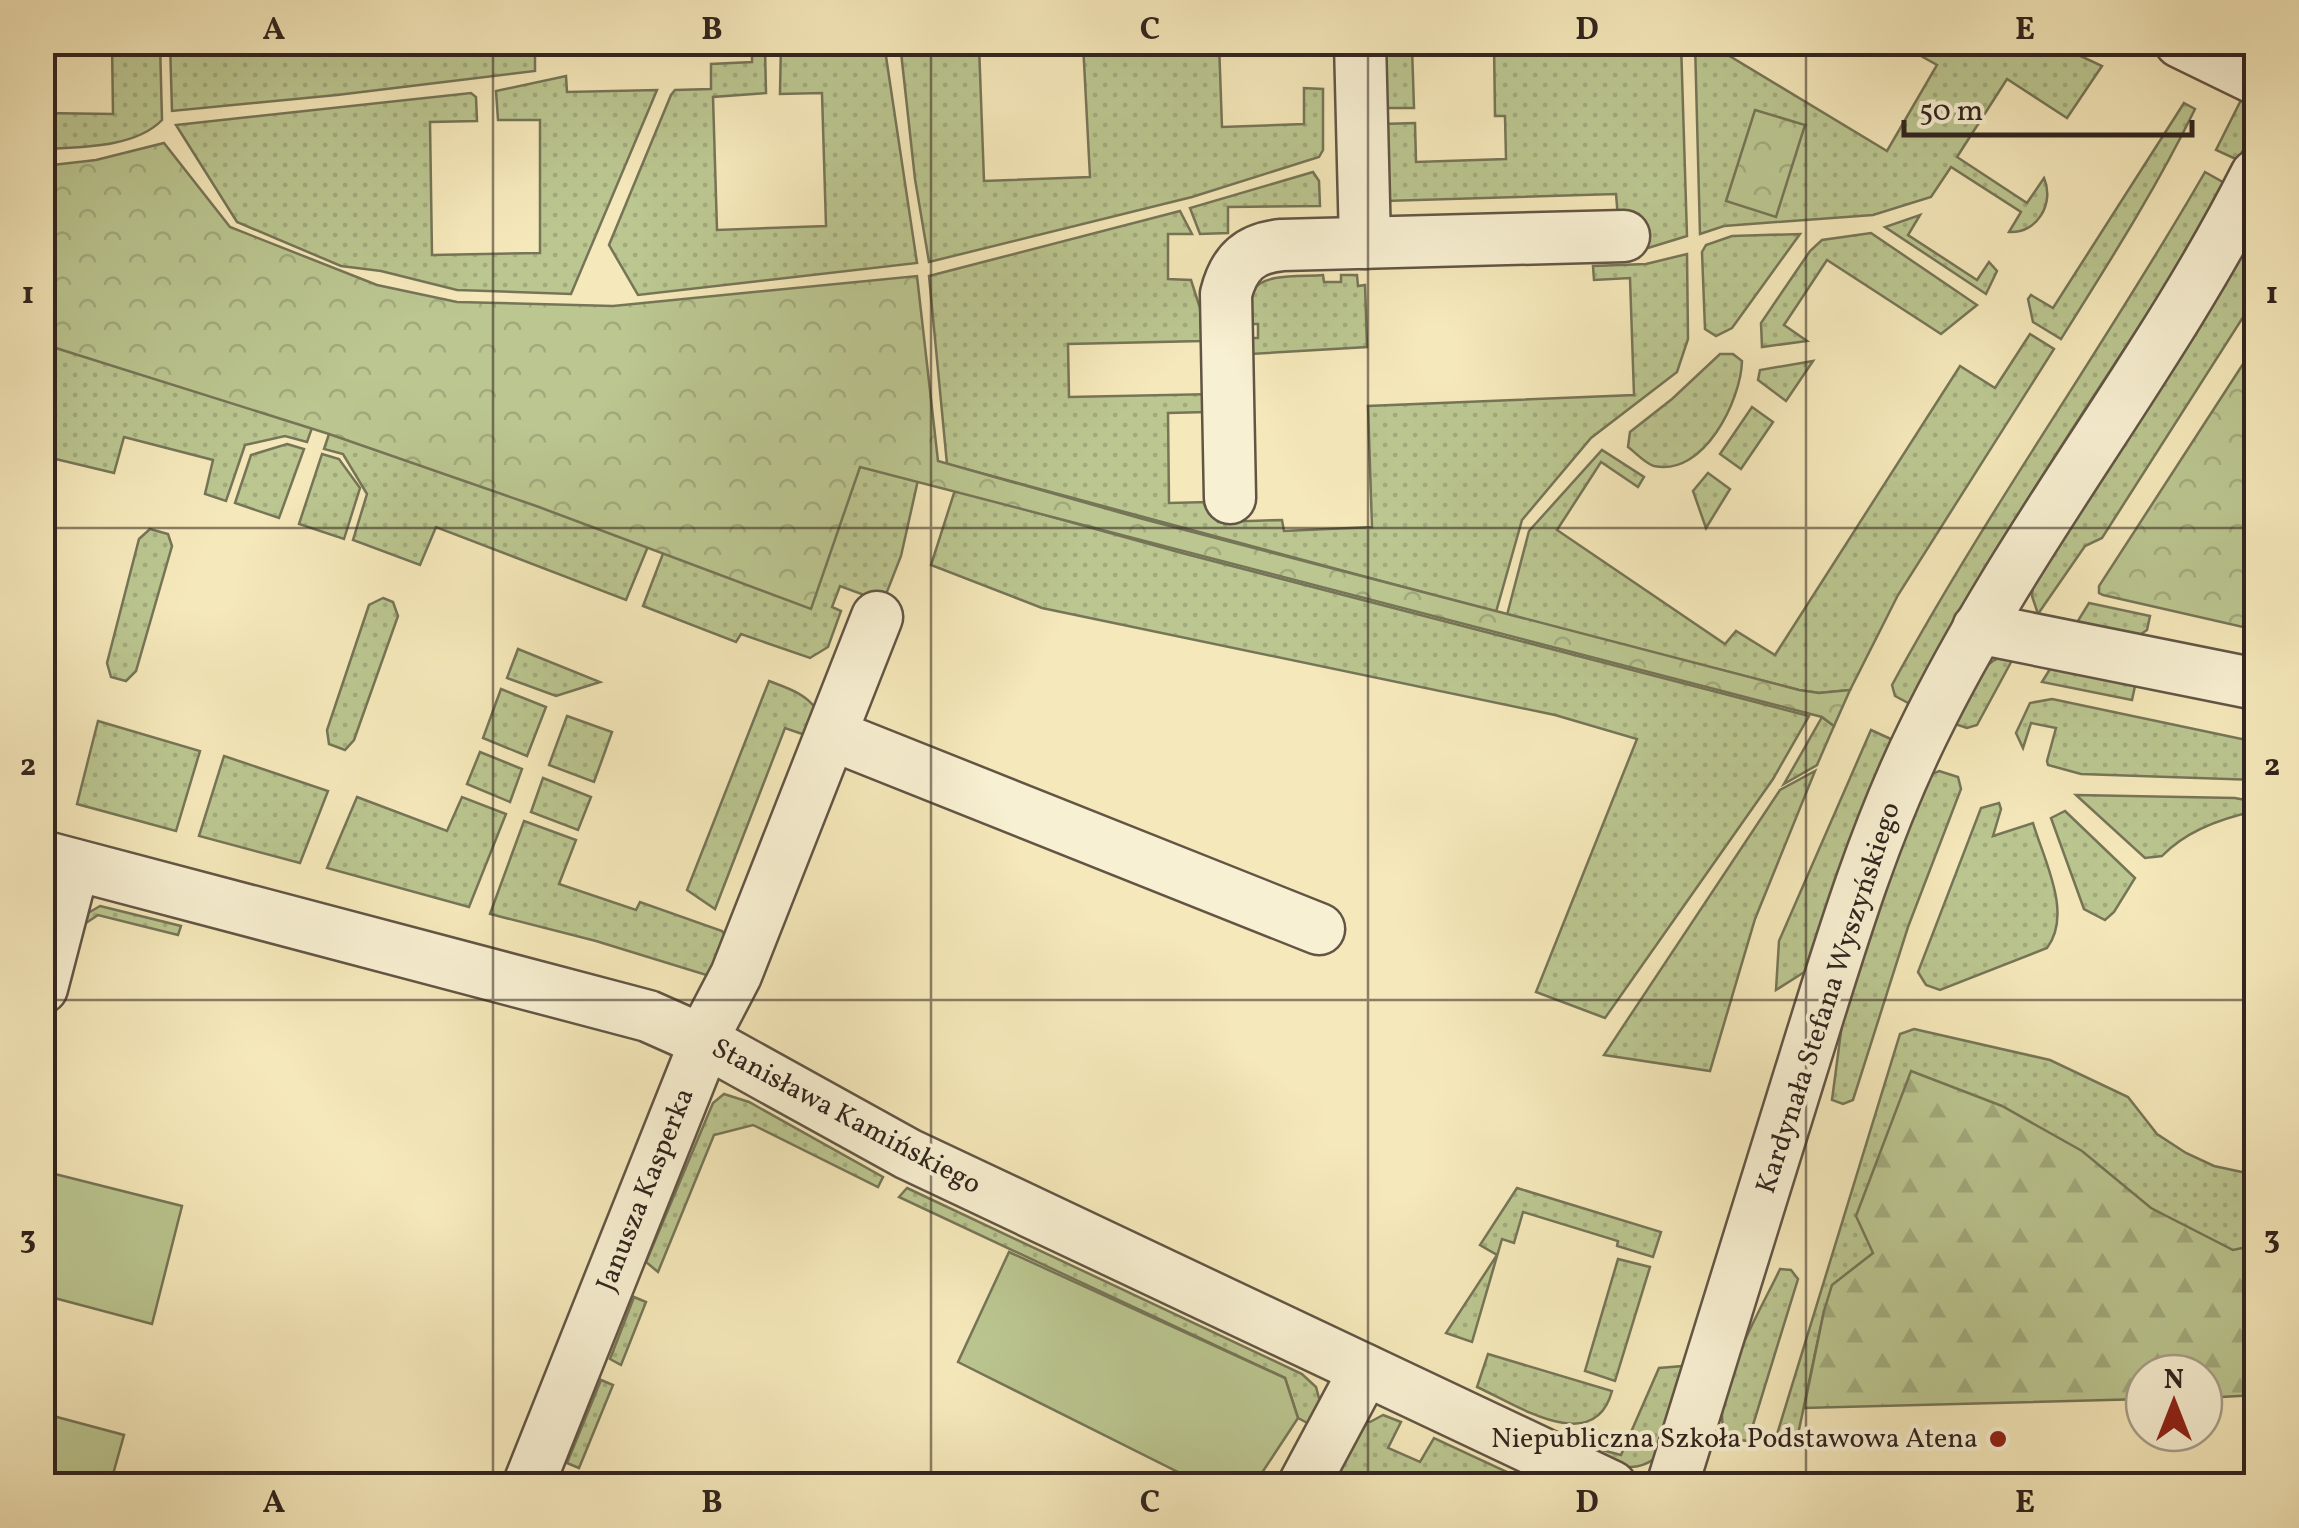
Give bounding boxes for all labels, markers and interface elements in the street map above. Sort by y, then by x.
text: A [263,9,286,53]
text: B [701,9,723,53]
text: C [1140,9,1160,53]
text: D [1575,9,1599,53]
text: E [2015,9,2035,53]
scale bar [1904,75,2192,137]
text: 50 m [1919,91,1983,133]
text: 1 [22,273,34,317]
text: 1 [2266,273,2278,317]
text: 2 [20,745,36,789]
text: 2 [2264,745,2280,789]
street label: Kardynała Stefana Wyszyńskiego [1747,797,1911,1199]
street label: Stanisława Kamińskiego [704,1029,988,1205]
street label: Janusza Kasperka [587,1082,705,1298]
text: 3 [20,1218,36,1262]
text: 3 [2264,1218,2280,1262]
north arrow [2124,1353,2224,1453]
text: N [2164,1361,2184,1400]
place label: Niepubliczna Szkoła Podstawowa Atena [1491,1420,1978,1459]
marker: Niepubliczna Szkoła Podstawowa Atena [1987,1428,2009,1450]
text: A [263,1482,286,1526]
text: B [701,1482,723,1526]
text: C [1140,1482,1160,1526]
text: D [1575,1482,1599,1526]
text: E [2015,1482,2035,1526]

